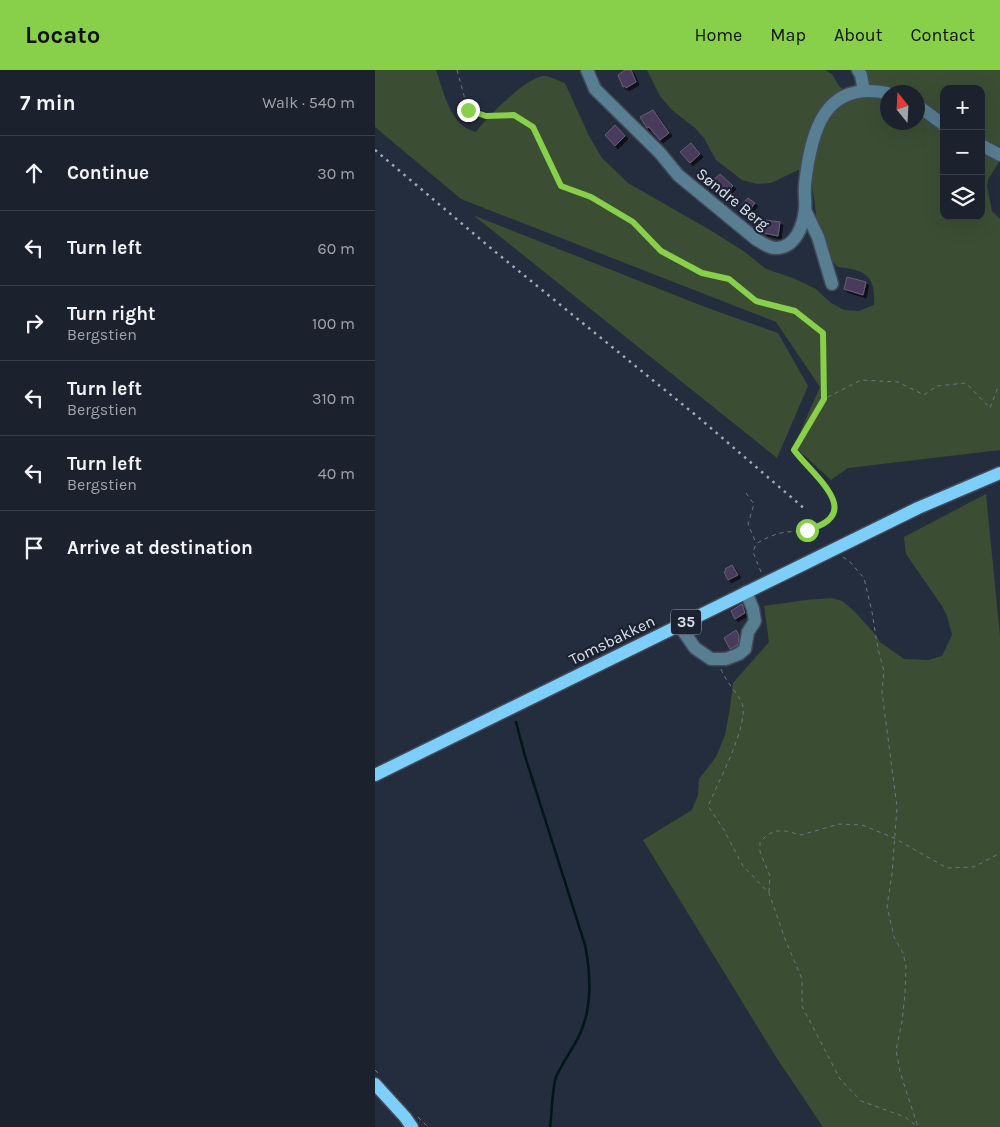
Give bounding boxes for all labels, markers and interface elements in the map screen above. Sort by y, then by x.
text: Locato [25,21,100,49]
text: Home [694,24,742,46]
text: Map [770,24,806,46]
text: About [834,24,883,46]
text: Contact [911,24,975,46]
north arrow [880,85,925,130]
map controls [940,85,985,220]
button: + [940,85,985,130]
text: 7 min [20,91,76,115]
text: Walk · 540 m [262,93,355,112]
route end [457,99,480,122]
button: − [940,130,985,175]
icon: ahead [20,159,48,187]
text: Continue [67,162,149,184]
text: 30 m [317,164,355,183]
street label: Søndre Berg [693,164,773,234]
button: layers [940,175,985,220]
icon: left [20,234,48,262]
text: Turn left [67,237,142,259]
text: 60 m [318,239,355,258]
text: Turn right [67,303,156,325]
icon: right [20,309,48,337]
text: 100 m [312,314,355,333]
text: Bergstien [67,325,137,344]
text: Turn left [67,378,142,400]
icon: left [20,384,48,412]
text: 310 m [312,389,355,408]
text: Bergstien [67,400,137,419]
text: Turn left [67,453,142,475]
icon: left [20,459,48,487]
text: 40 m [318,464,355,483]
text: Bergstien [67,475,137,494]
route start [796,519,819,542]
icon: arrive [20,534,48,562]
text: Arrive at destination [67,537,253,559]
road number: 35 [671,610,701,634]
street label: Tomsbakken [566,611,658,669]

